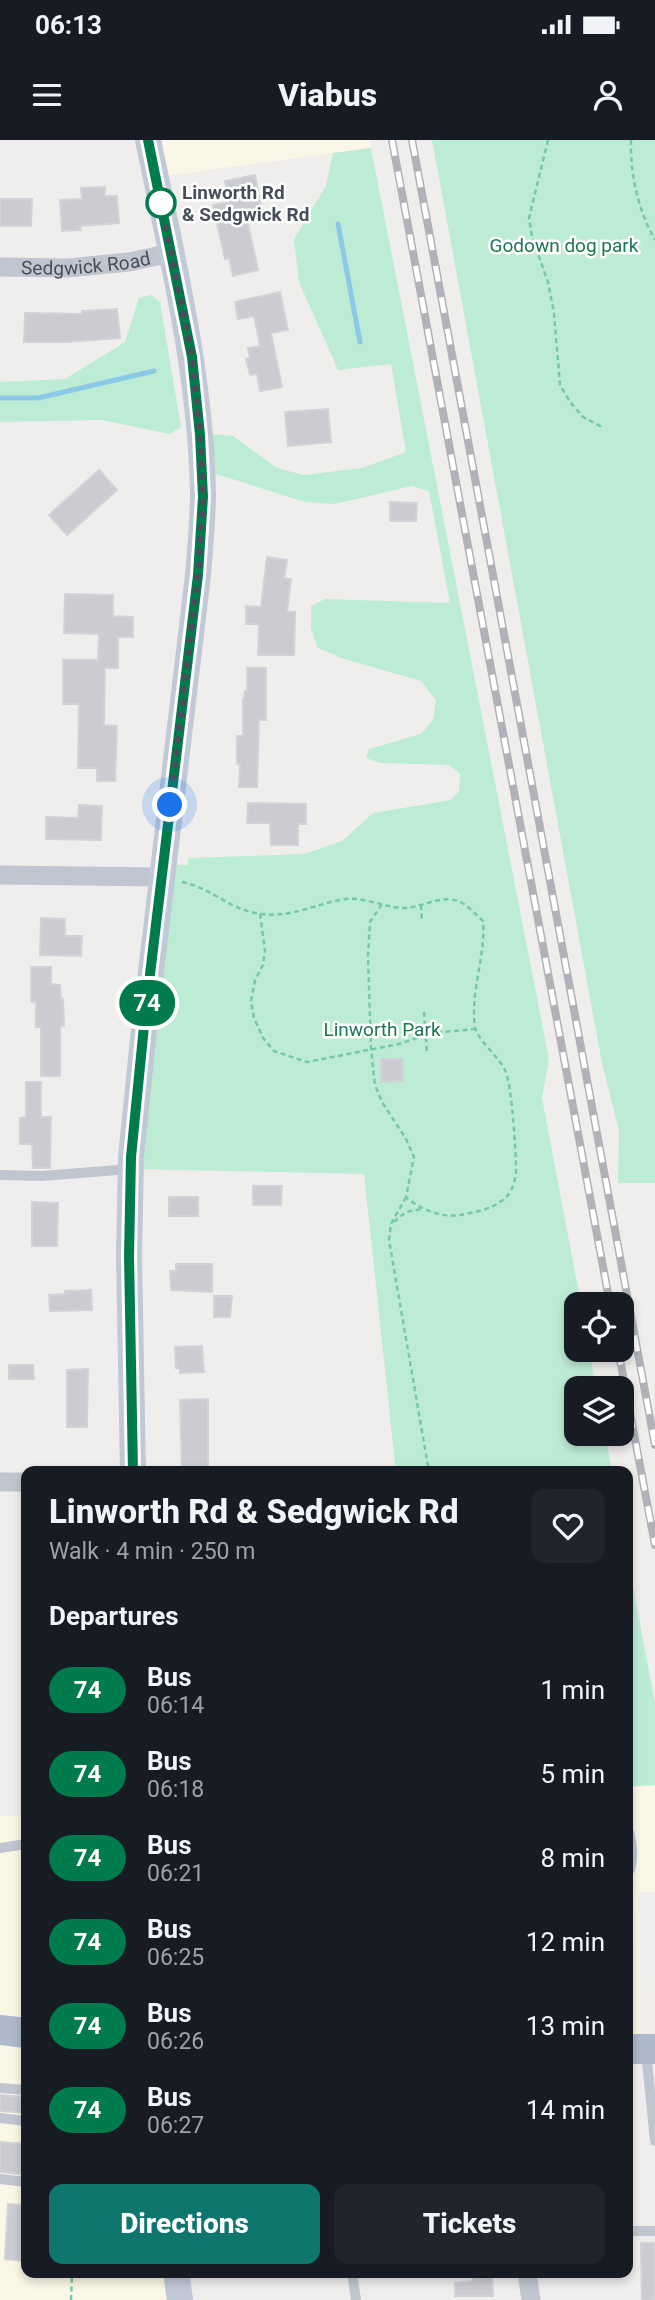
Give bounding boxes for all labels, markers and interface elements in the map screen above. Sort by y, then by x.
text: 06:13 [35,10,102,40]
icon: menu [28,76,66,114]
text: Viabus [278,76,377,114]
icon: person [589,76,627,114]
place label: Linworth Rd & Sedgwick Rd [182,181,309,226]
marker: Linworth Rd & Sedgwick Rd [146,188,176,218]
park label: Godown dog park [490,234,639,257]
street label: Sedgwick Road [21,247,153,280]
your location [152,787,187,822]
line badge: 74 [116,980,178,1026]
text: 74 [133,989,161,1017]
park label: Linworth Park [323,1018,441,1041]
map controls [564,1292,634,1446]
button: locate [564,1292,634,1362]
button: layers [564,1376,634,1446]
button: heart [531,1489,605,1563]
text: Linworth Rd & Sedgwick Rd [49,1492,458,1531]
text: Walk · 4 min · 250 m [49,1538,255,1565]
text: Departures [49,1601,179,1631]
text: Bus [147,1662,192,1692]
text: 1 min [540,1675,605,1705]
text: 74 [74,1676,101,1704]
text: 06:14 [147,1692,204,1719]
text: Bus [147,1746,192,1776]
text: 5 min [540,1759,605,1789]
text: 74 [74,1760,101,1788]
text: 06:18 [147,1776,204,1803]
text: Bus [147,1830,192,1860]
text: 8 min [540,1843,605,1873]
text: 74 [74,1844,101,1872]
text: 06:21 [147,1860,204,1887]
text: Bus [147,1914,192,1944]
text: 12 min [526,1927,605,1957]
text: 74 [74,1928,101,1956]
text: 06:25 [147,1944,204,1971]
text: Bus [147,1998,192,2028]
text: 13 min [526,2011,605,2041]
text: 74 [74,2012,101,2040]
text: 06:26 [147,2028,204,2055]
text: Bus [147,2082,192,2112]
text: 14 min [526,2095,605,2125]
text: 74 [74,2096,101,2124]
text: 06:27 [147,2112,204,2139]
button: Directions [49,2184,320,2264]
button: Tickets [334,2184,605,2264]

